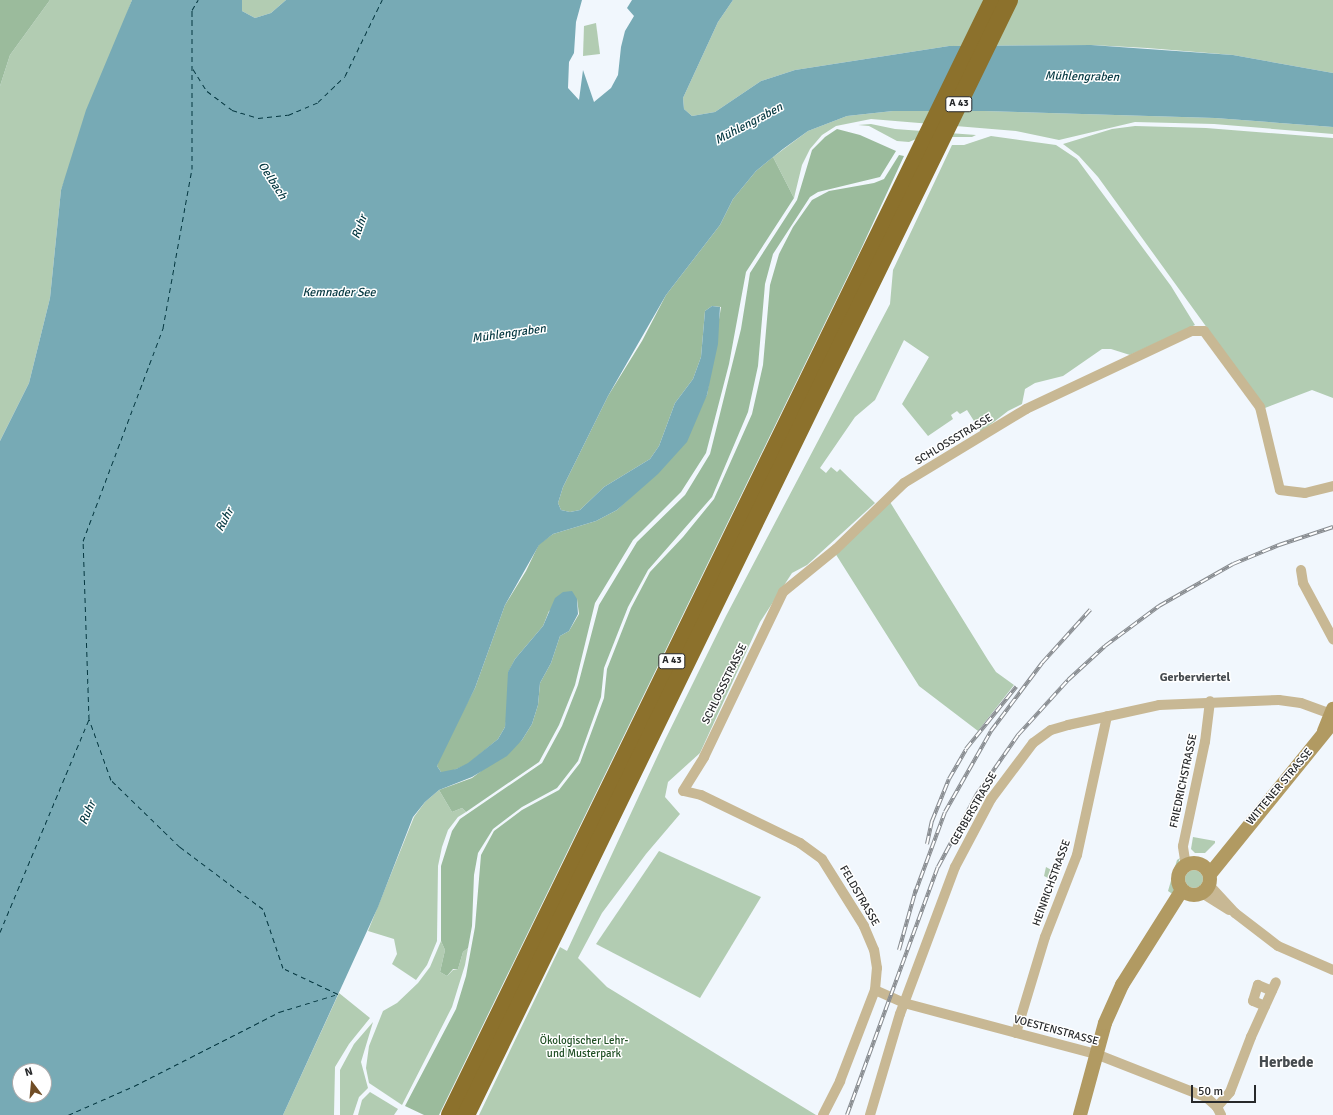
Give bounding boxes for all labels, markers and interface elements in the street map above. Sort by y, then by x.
water label: Mühlengraben [1045,69,1119,85]
road number: A 43 [945,96,973,112]
water label: Mühlengraben [713,100,785,148]
water label: Oelbach [255,159,289,203]
water label: Ruhr [349,213,371,241]
water label: Kemnader See [302,286,376,300]
water label: Mühlengraben [471,322,547,346]
street label: SCHLOSSSTRASSE [913,412,995,468]
water label: Ruhr [213,506,237,534]
street label: SCHLOSSSTRASSE [700,642,750,726]
road number: A 43 [658,653,686,669]
district label: Gerberviertel [1160,671,1230,685]
street label: FRIEDRICHSTRASSE [1168,733,1200,829]
street label: WITTENER STRASSE [1244,746,1316,828]
street label: GERBERSTRASSE [948,770,1000,848]
water label: Ruhr [77,799,99,827]
street label: HEINRICHSTRASSE [1030,838,1074,928]
street label: FELDSTRASSE [836,863,882,929]
street label: VOESTENSTRASSE [1012,1013,1100,1049]
park label: Ökologischer Lehr- und Musterpark [540,1035,628,1061]
district label: Herbede [1259,1054,1313,1072]
north arrow [12,1063,52,1103]
text: N [23,1065,34,1079]
scale bar [1193,1077,1258,1103]
text: 50 m [1198,1084,1223,1099]

